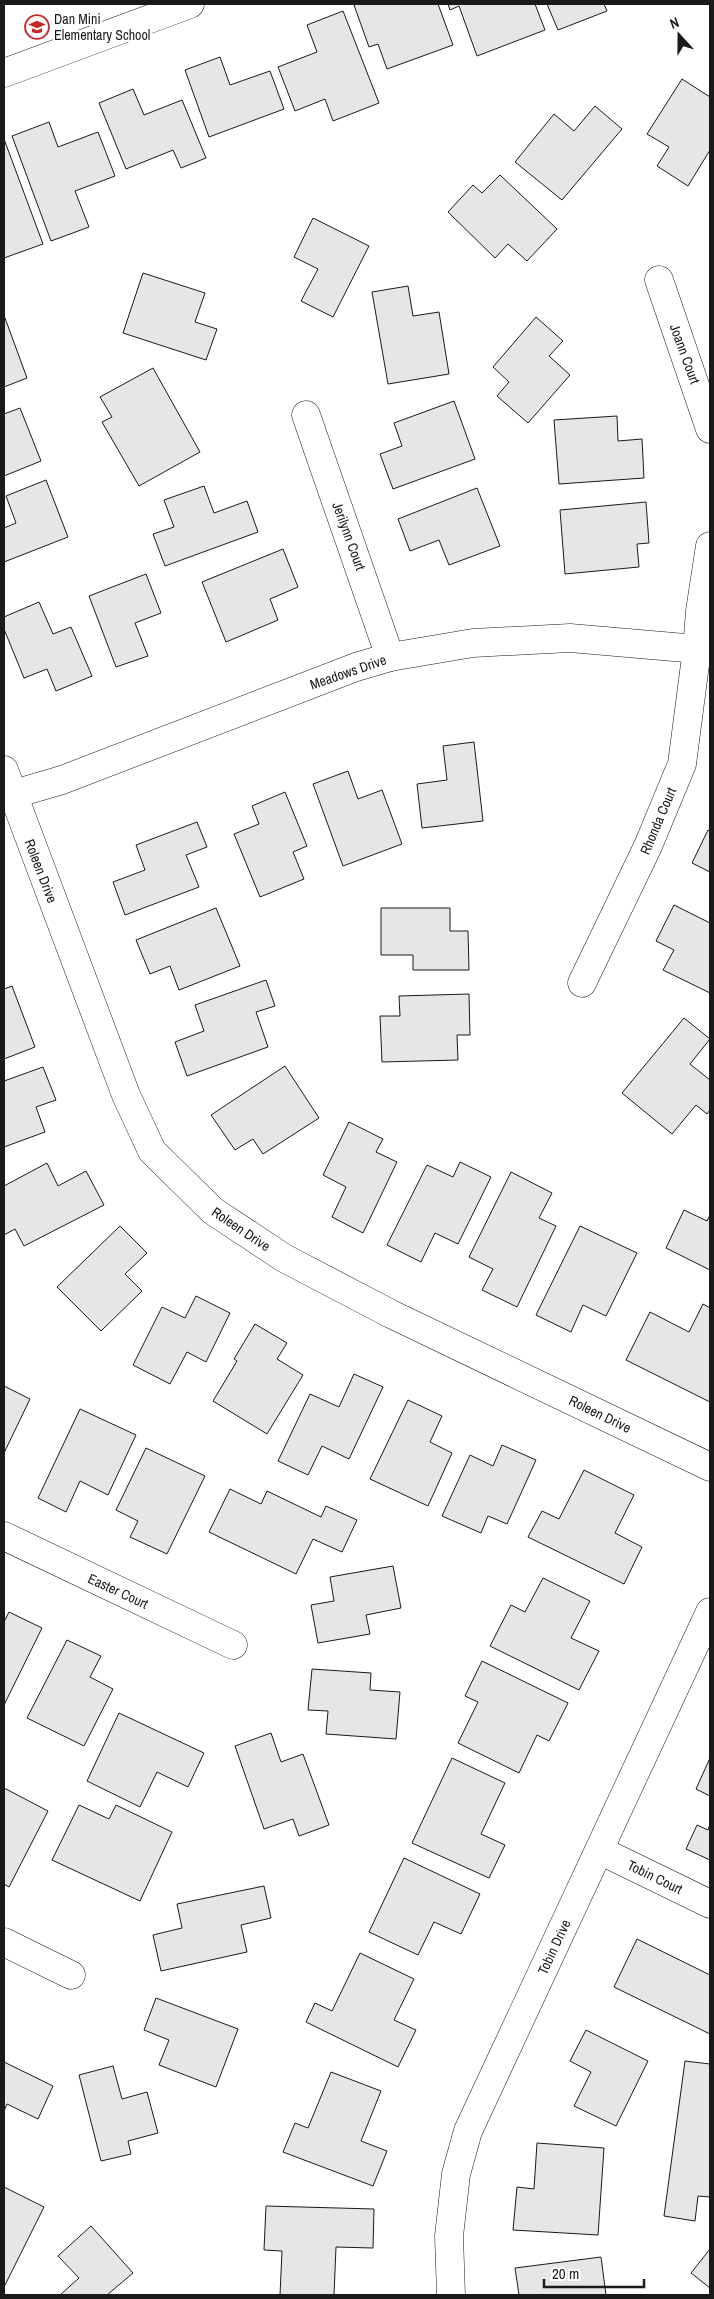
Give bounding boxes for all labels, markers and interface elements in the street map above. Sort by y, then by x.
place label: Dan Mini Elementary School [54,10,150,44]
north arrow [654,10,704,60]
text: N [667,13,681,33]
school or university icon: Dan Mini Elementary School [24,14,50,40]
street label: Joann Court [666,322,704,386]
street label: Jerilynn Court [328,499,370,573]
street label: Meadows Drive [307,651,389,693]
street label: Rhonda Court [636,785,680,857]
street label: Roleen Drive [21,836,61,906]
street label: Roleen Drive [208,1203,274,1255]
street label: Roleen Drive [566,1391,634,1437]
street label: Easter Court [85,1569,151,1613]
street label: Tobin Court [624,1856,686,1898]
street label: Tobin Drive [533,1917,575,1977]
scale bar [544,2256,644,2288]
text: 20 m [552,2263,579,2284]

